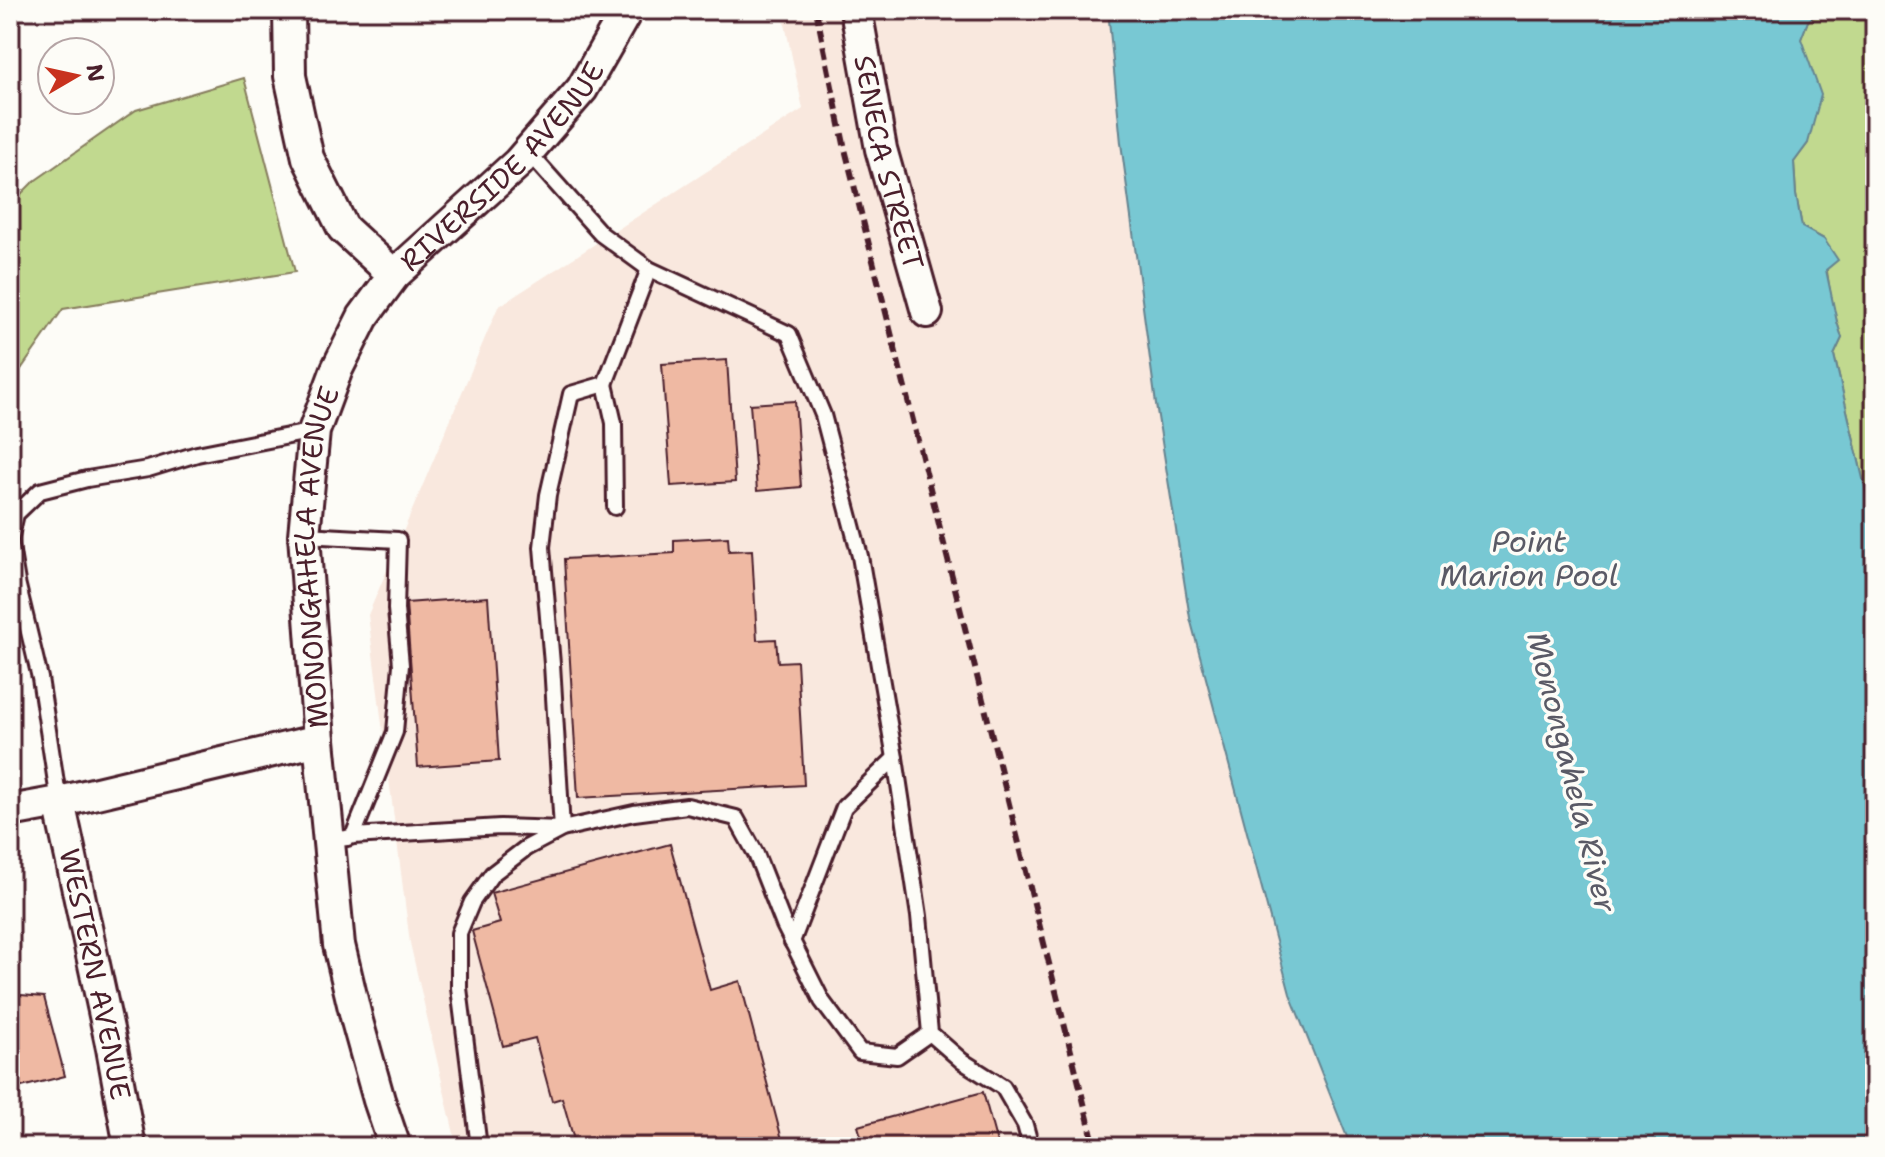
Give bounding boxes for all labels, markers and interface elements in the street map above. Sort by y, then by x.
north arrow [36,36,116,116]
street label: SENECA STREET [845,52,933,274]
street label: RIVERSIDE AVENUE [392,55,613,280]
text: N [80,62,111,84]
street label: MONONGAHELA AVENUE [285,381,348,730]
water label: Point Marion Pool [1440,521,1618,596]
water label: Monongahela River [1517,627,1627,918]
street label: WESTERN AVENUE [51,845,140,1103]

